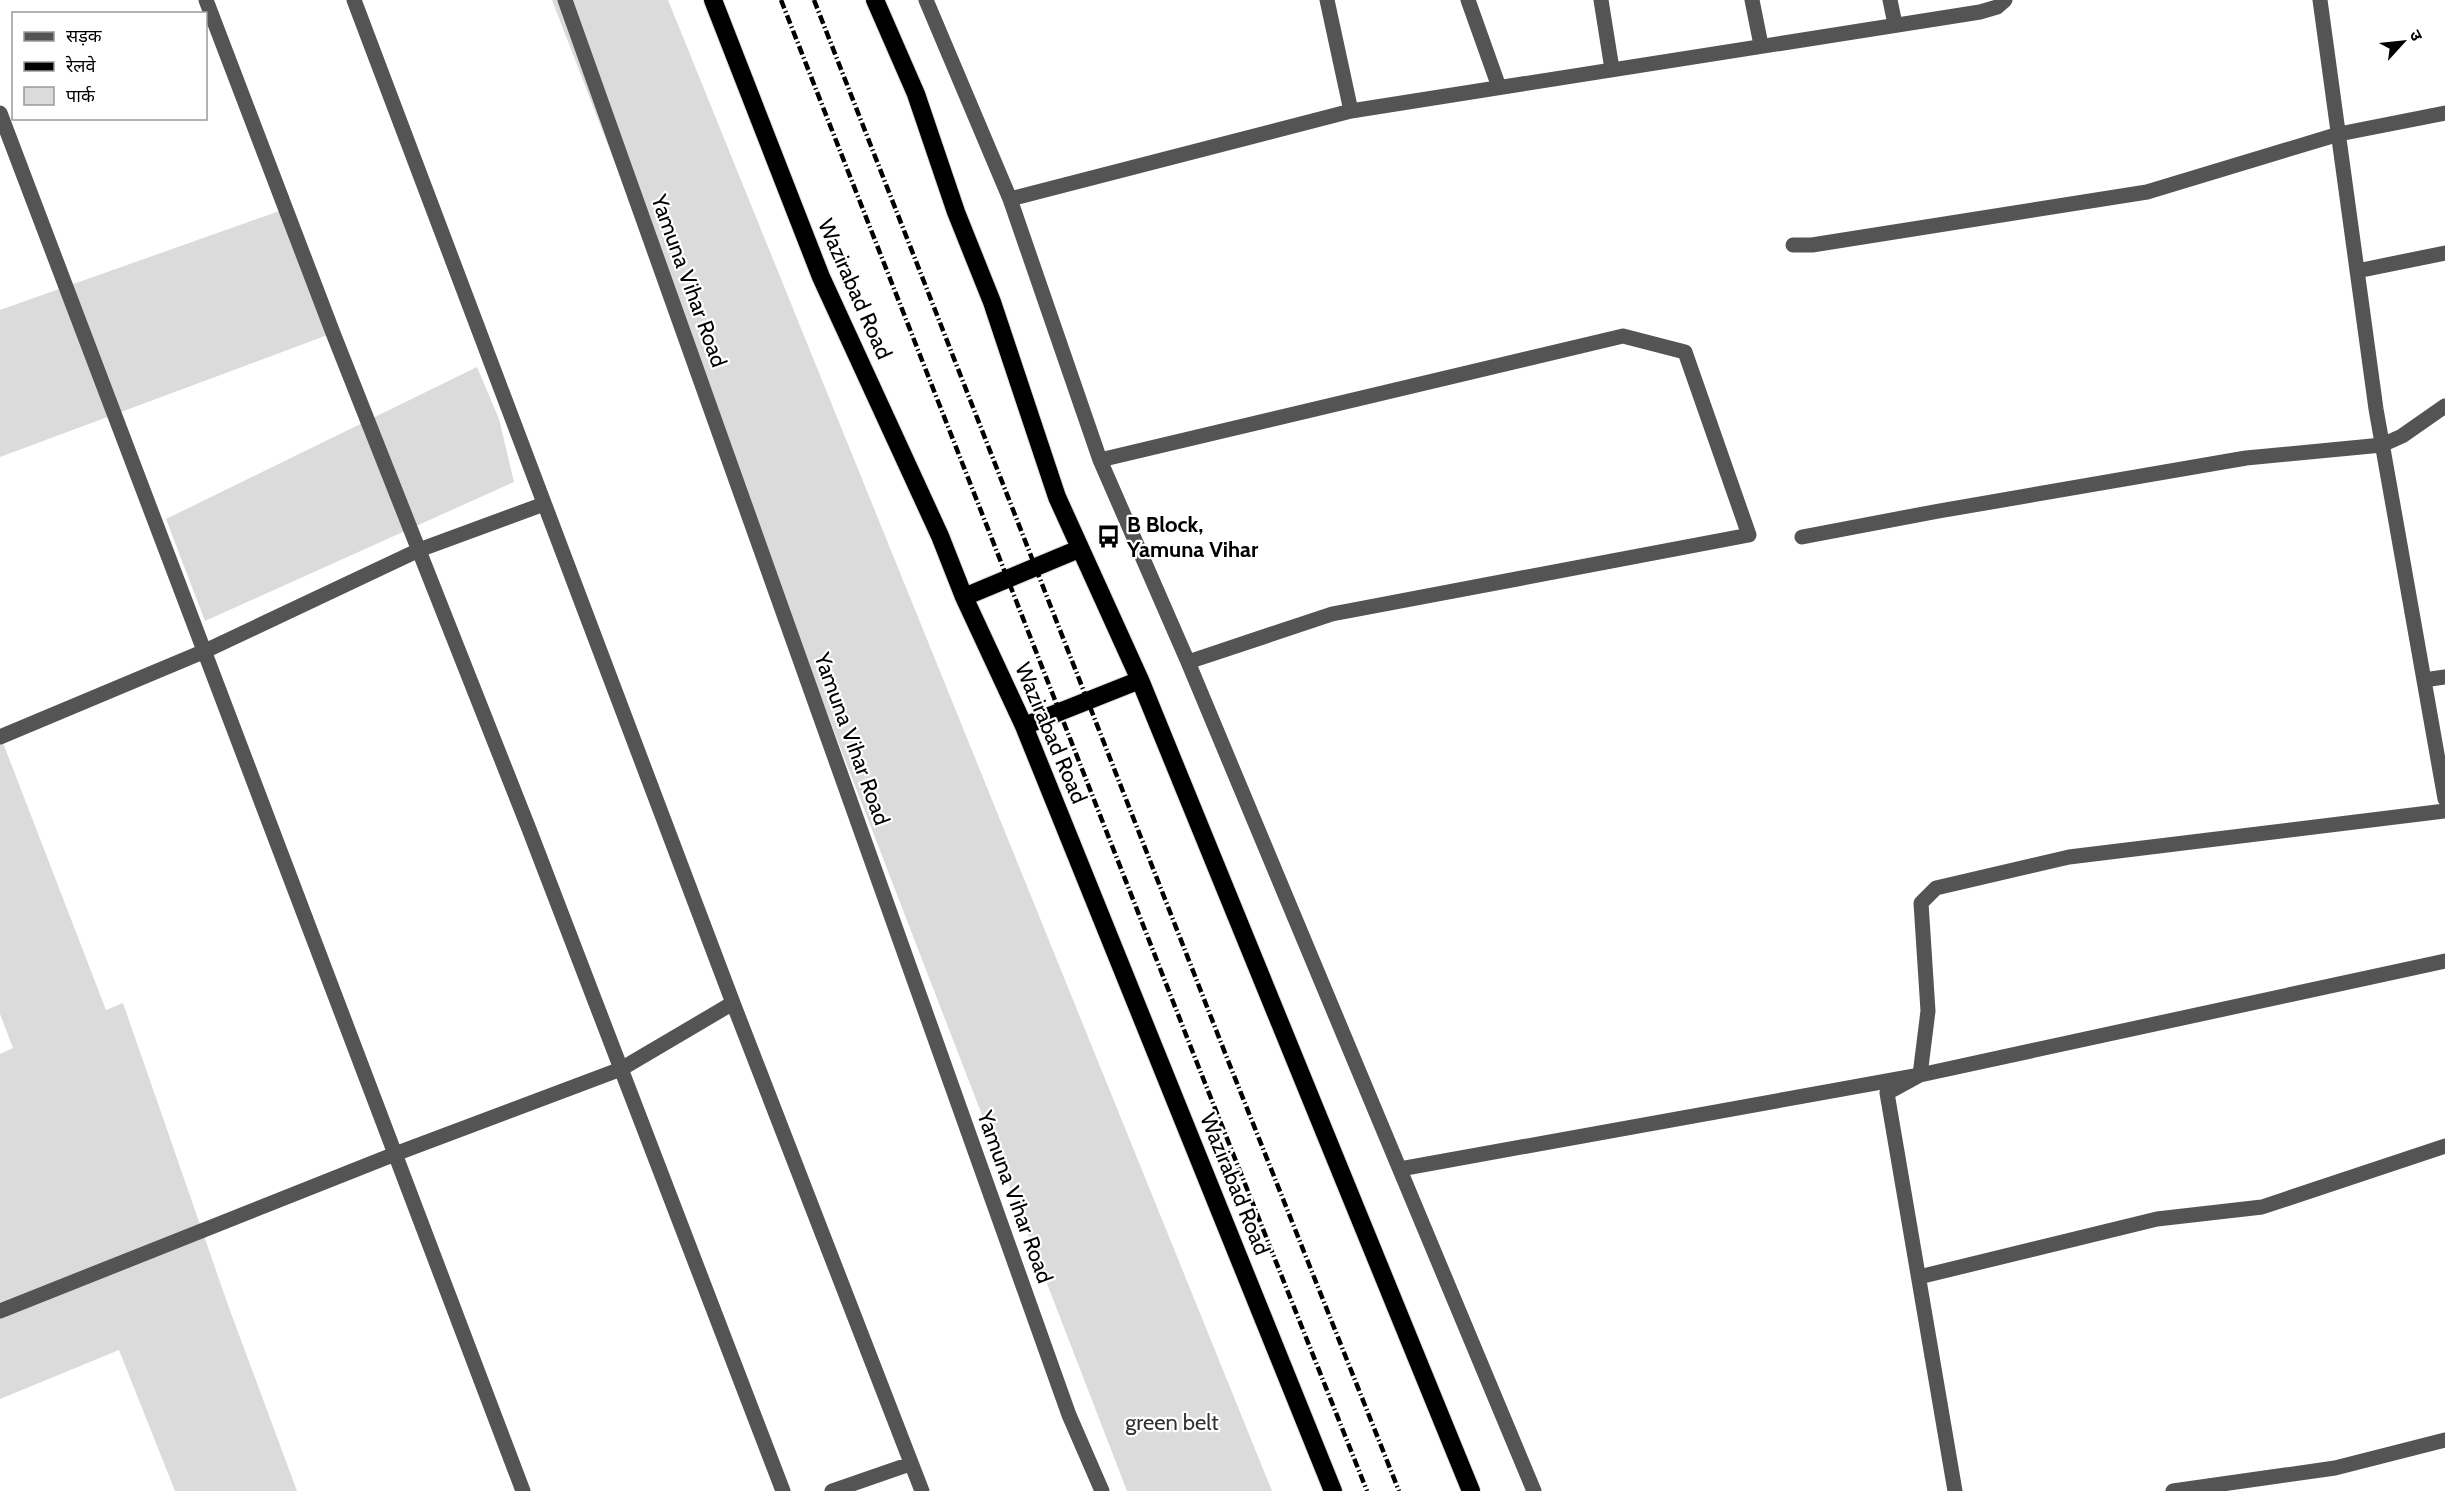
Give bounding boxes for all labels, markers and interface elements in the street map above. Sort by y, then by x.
legend [12,12,207,120]
north arrow [2373,12,2433,72]
text: सड़क [66,25,103,47]
text: उ [2405,27,2427,44]
text: रेलवे [65,55,97,77]
text: पार्क [66,85,96,107]
street label: Yamuna Vihar Road [645,190,733,371]
street label: Wazirabad Road [812,215,898,363]
place label: B Block, Yamuna Vihar [1126,511,1259,563]
bus stop icon: B Block, Yamuna Vihar [1096,524,1122,550]
street label: Yamuna Vihar Road [808,648,896,829]
street label: Wazirabad Road [1009,658,1093,808]
street label: Yamuna Vihar Road [971,1106,1059,1287]
street label: Wazirabad Road [1194,1109,1276,1259]
park label: green belt [1125,1409,1219,1436]

